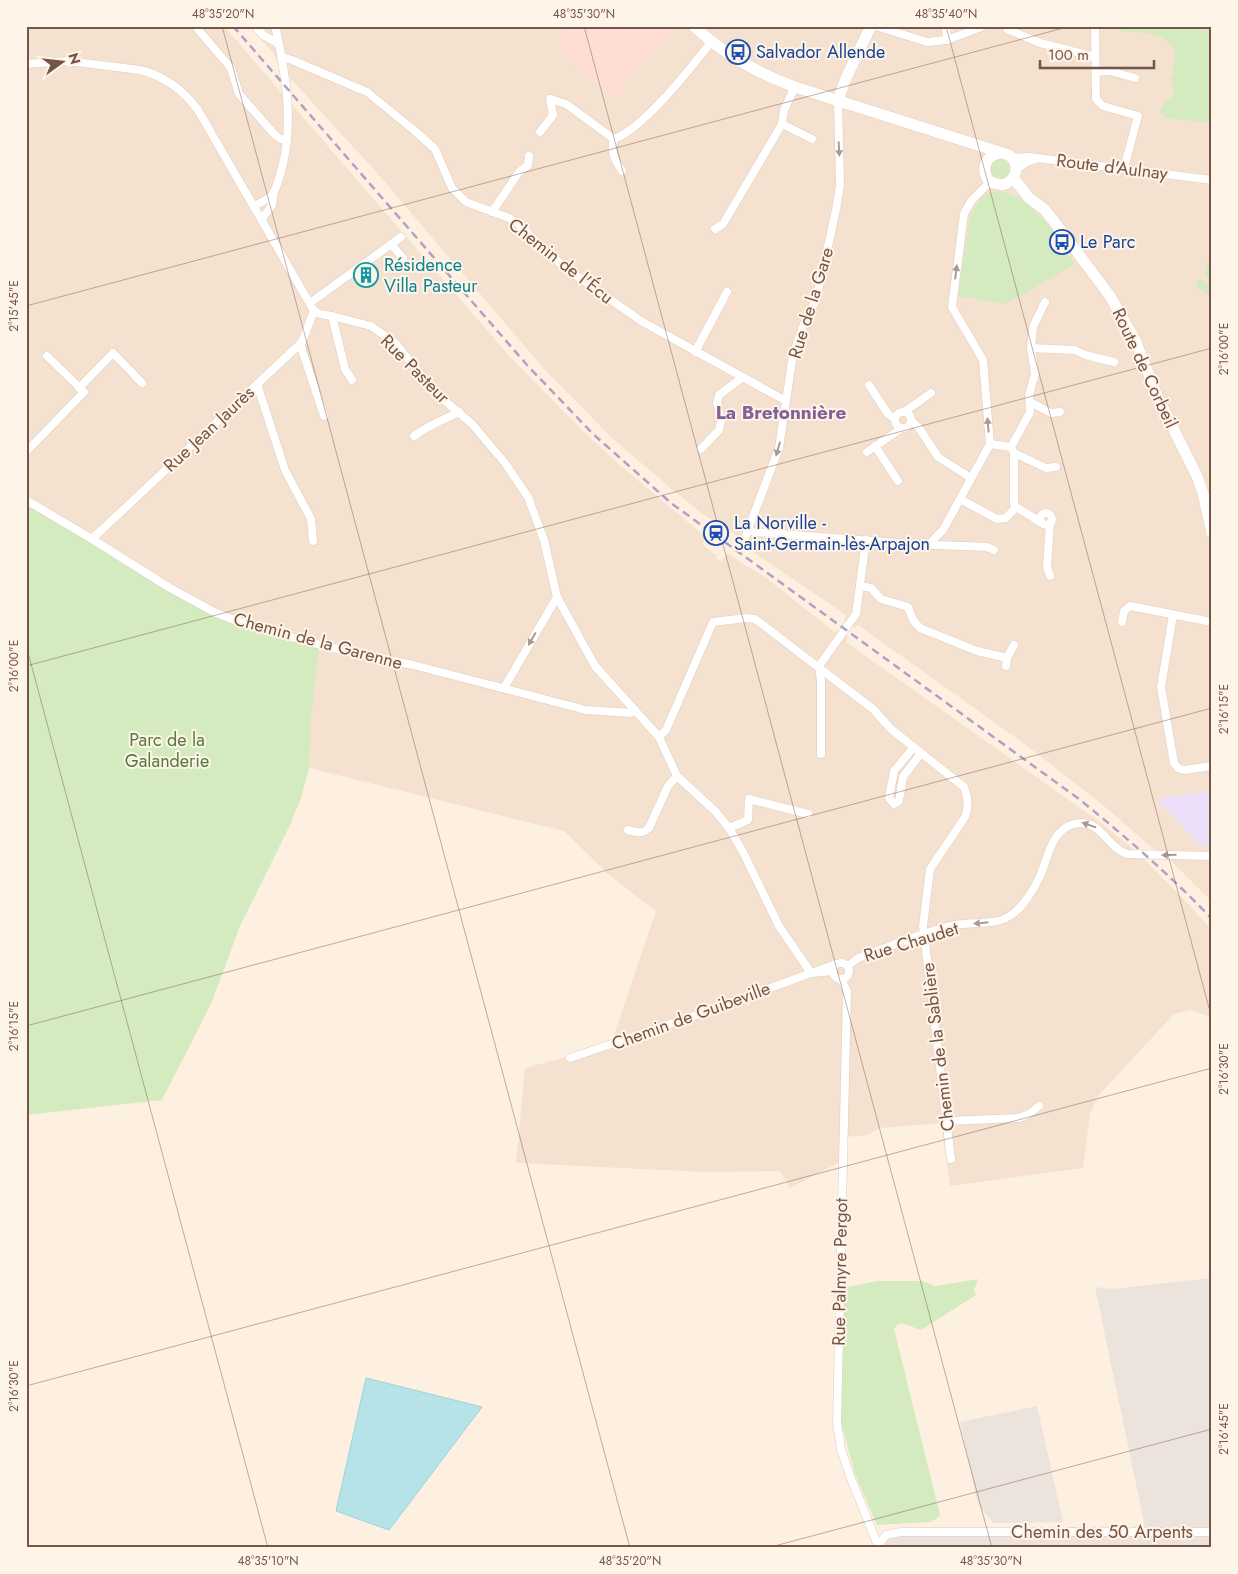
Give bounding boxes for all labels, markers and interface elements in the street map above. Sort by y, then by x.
text: 48°35'20"N [192,5,254,23]
text: 48°35'30"N [553,5,615,23]
text: 48°35'40"N [915,5,977,23]
north arrow [38,38,88,88]
scale bar [1040,38,1154,70]
bus stop icon: Salvador Allende [725,39,751,65]
place label: Salvador Allende [756,39,885,65]
text: 100 m [1048,44,1089,66]
text: N [63,51,86,67]
one-way arrow [836,141,844,157]
street label: Route d'Aulnay [1055,147,1169,187]
street label: Chemin de l'Écu [503,212,619,310]
bus stop icon: Le Parc [1049,229,1075,255]
place label: Le Parc [1080,229,1135,255]
street label: Rue de la Gare [782,244,840,362]
place label: Résidence Villa Pasteur [384,252,478,299]
building icon: Résidence Villa Pasteur [353,262,379,288]
one-way arrow [952,264,960,280]
text: 2°15'45"E [5,280,23,332]
street label: Route de Corbeil [1106,304,1184,432]
text: 2°16'00"E [1215,323,1233,375]
street label: Rue Pasteur [374,328,456,410]
street label: Rue Jean Jaurès [158,380,260,478]
district label: La Bretonnière [716,399,846,426]
one-way arrow [984,417,992,433]
one-way arrow [774,442,782,457]
place label: La Norville - Saint-Germain-lès-Arpajon [734,510,930,557]
station icon: La Norville - Saint-Germain-lès-Arpajon [703,520,729,546]
street label: Chemin de la Garenne [231,606,405,676]
one-way arrow [528,633,537,646]
text: 2°16'00"E [5,640,23,692]
text: 2°16'15"E [1215,684,1233,734]
park label: Parc de la Galanderie [125,727,209,774]
one-way arrow [1081,821,1096,829]
one-way arrow [1161,851,1177,859]
street label: Rue Chaudet [860,915,962,969]
one-way arrow [972,919,988,927]
street label: Chemin de la Sablière [915,961,961,1133]
street label: Chemin de Guibeville [608,975,774,1057]
text: 2°16'15"E [5,1001,23,1051]
text: 2°16'30"E [1215,1043,1233,1095]
street label: Rue Palmyre Pergot [826,1197,854,1346]
text: 2°16'30"E [5,1360,23,1412]
text: 2°16'45"E [1215,1403,1233,1455]
street label: Chemin des 50 Arpents [1011,1519,1193,1545]
text: 48°35'10"N [237,1552,299,1570]
text: 48°35'20"N [599,1552,661,1570]
text: 48°35'30"N [960,1552,1022,1570]

